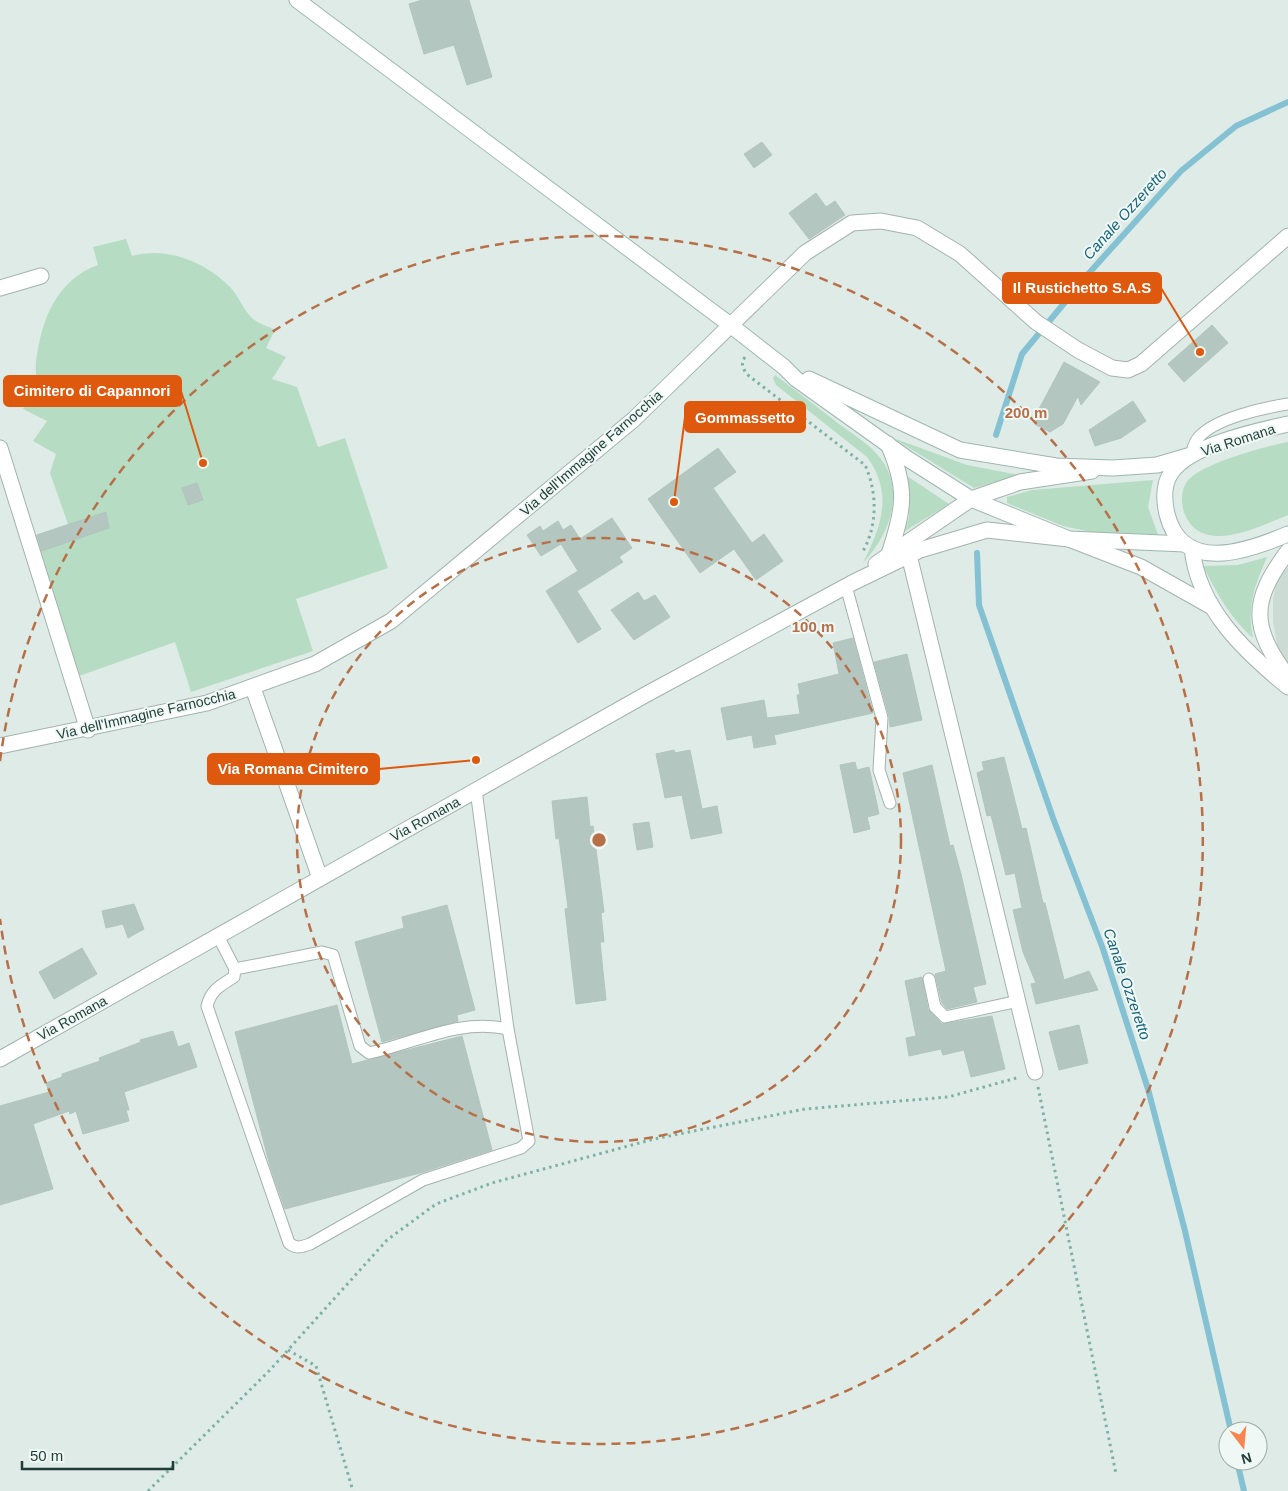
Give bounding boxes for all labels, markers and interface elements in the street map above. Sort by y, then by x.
water label: Canale Ozzeretto [1079,165,1170,263]
callout: Il Rustichetto S.A.S [1003,273,1161,303]
text: Il Rustichetto S.A.S [1013,279,1151,296]
callout: Cimitero di Capannori [4,376,181,406]
text: Cimitero di Capannori [14,382,170,399]
street label: Via dell'Immagine Farnocchia [517,387,665,519]
callout: Gommassetto [685,402,805,432]
text: 200 m [1005,404,1047,421]
text: Gommassetto [695,409,795,426]
street label: Via Romana [1199,420,1277,459]
text: 100 m [792,618,834,635]
street label: Via dell'Immagine Farnocchia [55,686,237,742]
callout: Via Romana Cimitero [208,754,379,784]
text: Via Romana Cimitero [218,760,368,777]
street label: Via Romana [388,793,463,845]
centre of rings [590,831,608,849]
water label: Canale Ozzeretto [1100,926,1155,1042]
street label: Via Romana [35,992,110,1044]
north arrow [1218,1421,1268,1471]
scale bar [22,1438,174,1470]
text: 50 m [30,1447,63,1464]
text: N [1240,1449,1254,1468]

